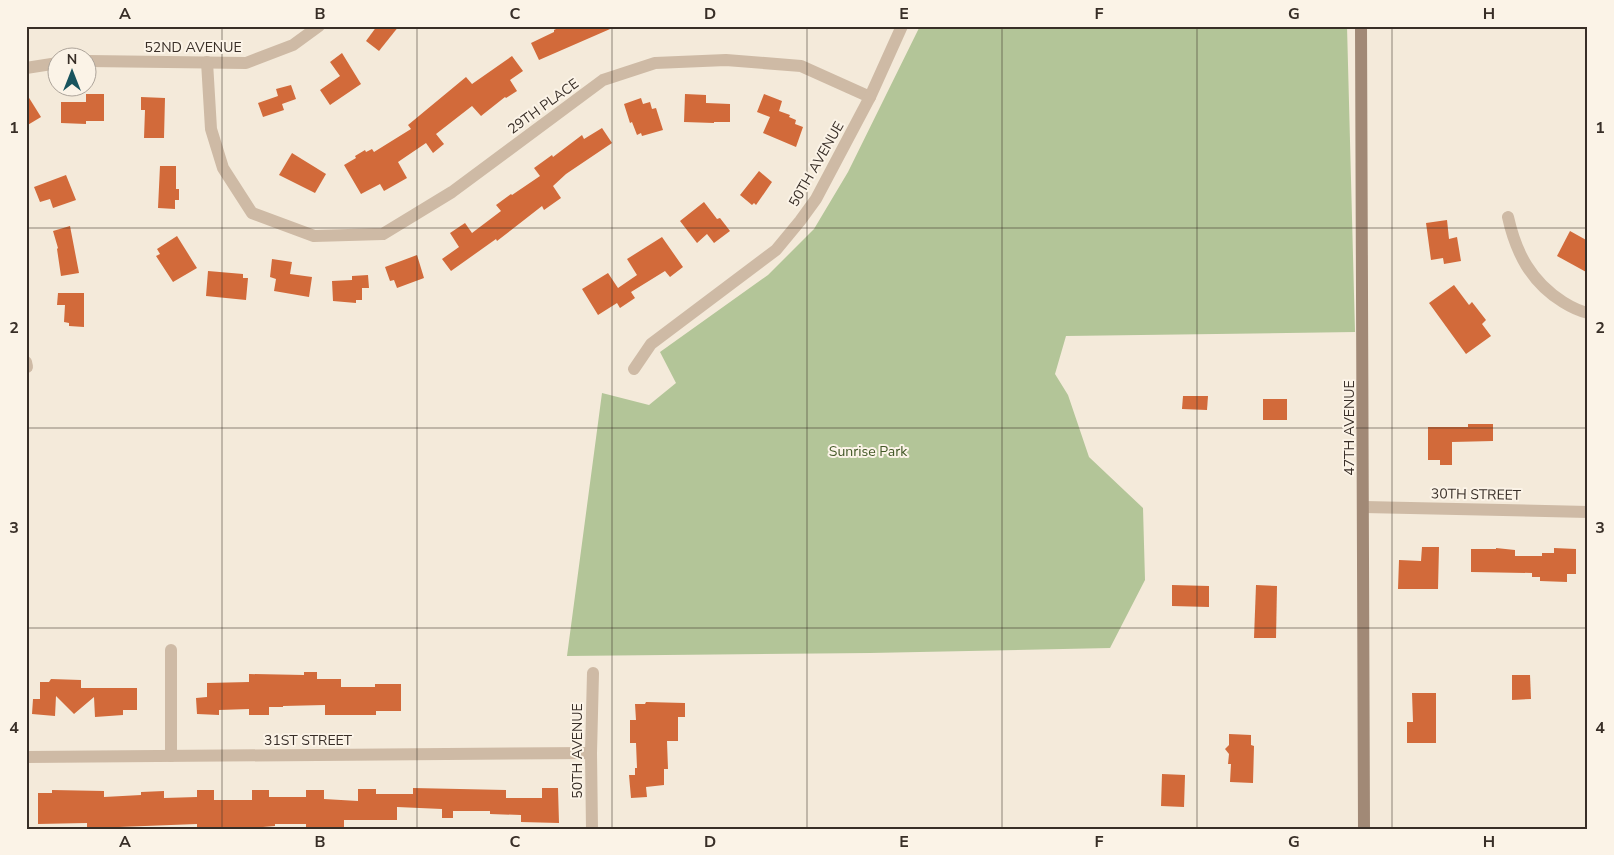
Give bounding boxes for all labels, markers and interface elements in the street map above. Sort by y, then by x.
text: A [119,3,131,25]
text: B [314,3,326,25]
text: C [510,3,521,25]
text: D [704,3,716,25]
text: E [899,3,909,25]
text: F [1095,3,1104,25]
text: G [1288,3,1300,25]
text: H [1483,3,1495,25]
street label: 52ND AVENUE [144,38,242,57]
north arrow [48,48,98,98]
text: N [67,50,77,69]
street label: 29TH PLACE [504,74,583,139]
text: 1 [9,117,19,139]
text: 1 [1595,117,1605,139]
street label: 50TH AVENUE [784,118,849,210]
text: 2 [9,317,19,339]
text: 2 [1595,317,1605,339]
street label: 47TH AVENUE [1340,380,1359,476]
park label: Sunrise Park [829,442,908,461]
street label: 30TH STREET [1431,484,1522,505]
text: 3 [9,517,19,539]
text: 3 [1595,517,1605,539]
street label: 50TH AVENUE [568,703,587,799]
text: 4 [9,717,19,739]
text: 4 [1595,717,1605,739]
street label: 31ST STREET [264,731,353,750]
text: A [119,831,131,853]
text: B [314,831,326,853]
text: C [510,831,521,853]
text: D [704,831,716,853]
text: E [899,831,909,853]
text: F [1095,831,1104,853]
text: G [1288,831,1300,853]
text: H [1483,831,1495,853]

